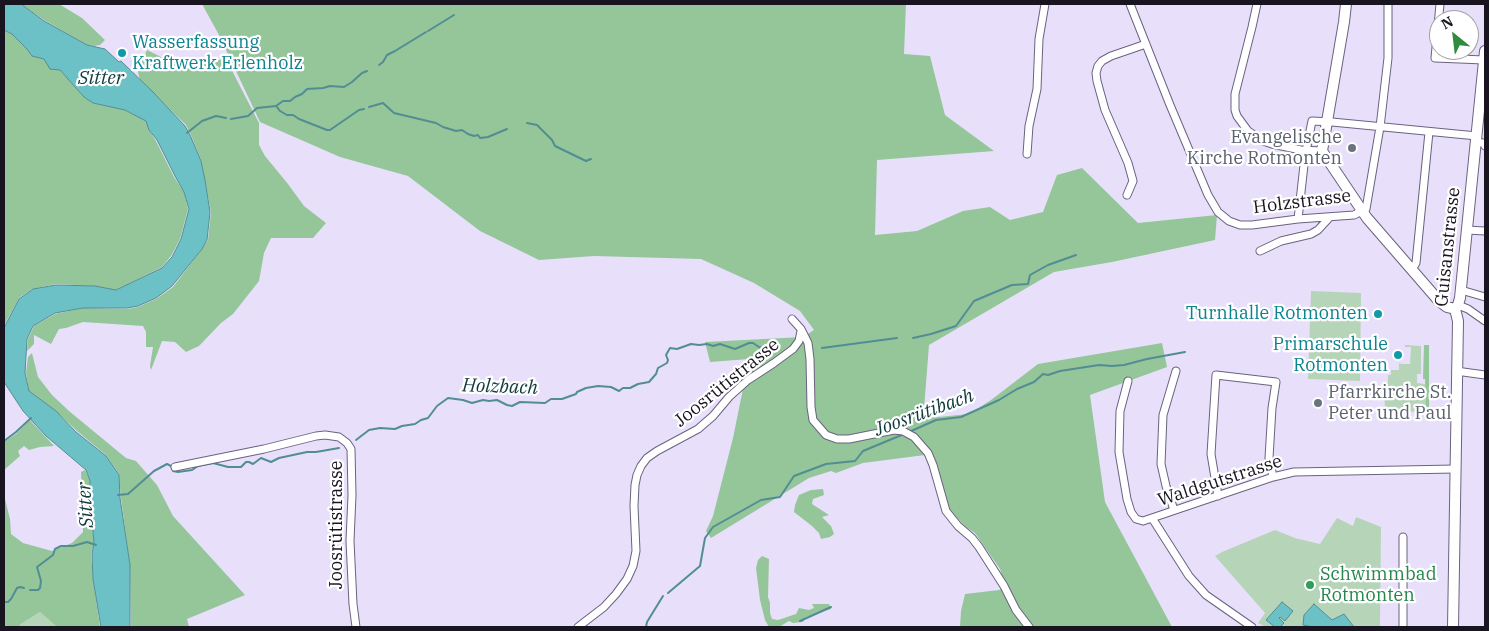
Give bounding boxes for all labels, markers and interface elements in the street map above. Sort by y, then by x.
north arrow [1429,10,1479,60]
text: N [1438,12,1456,33]
place label: Wasserfassung Kraftwerk Erlenholz [132,32,303,74]
marker: Wasserfassung Kraftwerk Erlenholz [116,47,128,59]
water label: Sitter [78,68,124,90]
place label: Evangelische Kirche Rotmonten [1187,127,1342,170]
marker: Evangelische Kirche Rotmonten [1346,142,1358,154]
street label: Holzstrasse [1252,185,1352,219]
street label: Guisanstrasse [1431,186,1465,308]
place label: Turnhalle Rotmonten [1186,303,1368,325]
marker: Turnhalle Rotmonten [1372,308,1384,320]
street label: Joosrütistrasse [670,334,784,432]
place label: Primarschule Rotmonten [1273,334,1388,376]
marker: Primarschule Rotmonten [1392,349,1404,361]
water label: Holzbach [462,374,538,400]
place label: Pfarrkirche St. Peter und Paul [1328,382,1452,424]
water label: Joosrütibach [871,384,977,442]
marker: Pfarrkirche St. Peter und Paul [1312,397,1324,409]
street label: Waldgutstrasse [1155,451,1285,511]
street label: Joosrütistrasse [326,461,348,589]
water label: Sitter [73,481,99,529]
place label: Schwimmbad Rotmonten [1320,564,1437,606]
marker: Schwimmbad Rotmonten [1304,579,1316,591]

